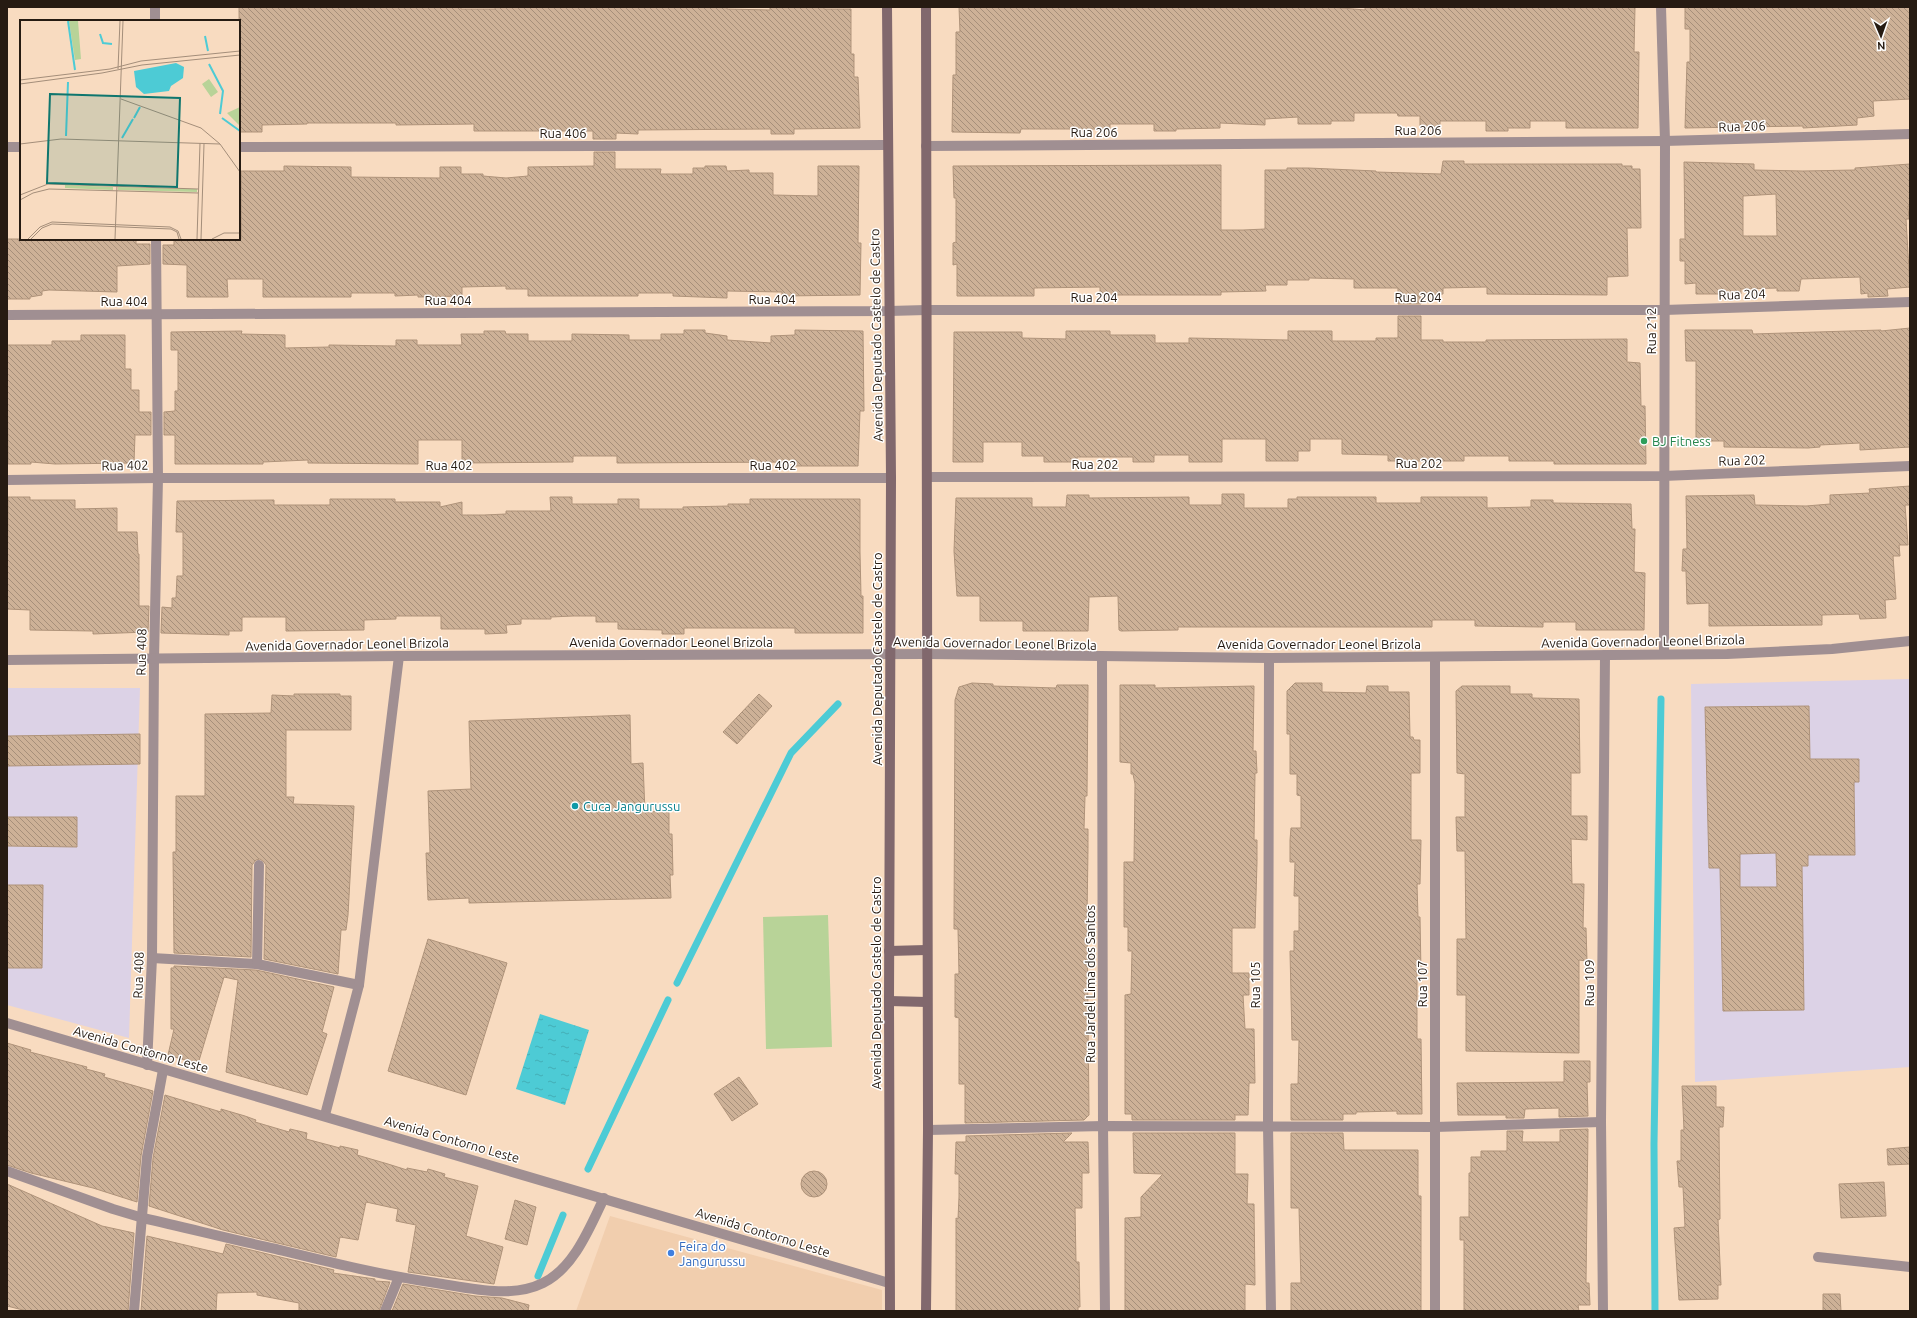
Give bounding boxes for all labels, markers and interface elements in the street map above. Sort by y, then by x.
north arrow [1861,16,1901,56]
inset map [20,20,240,240]
text: N [1877,40,1886,52]
street label: Rua 206 [1718,118,1766,134]
street label: Rua 206 [1394,123,1442,137]
street label: Rua 206 [1070,125,1118,139]
street label: Rua 406 [539,126,587,140]
street label: Avenida Deputado Castelo de Castro [867,228,885,442]
street label: Rua 204 [1718,286,1766,302]
street label: Rua 204 [1070,290,1118,304]
street label: Rua 204 [1394,290,1442,304]
street label: Rua 404 [748,292,796,306]
street label: Rua 404 [424,293,472,307]
street label: Rua 404 [100,294,148,308]
street label: Rua 212 [1644,307,1658,355]
place label: BJ Fitness [1652,434,1711,448]
marker: BJ Fitness [1639,436,1649,446]
street label: Rua 202 [1718,452,1766,468]
street label: Rua 202 [1395,456,1443,470]
street label: Rua 202 [1071,457,1119,471]
street label: Rua 402 [101,458,149,472]
street label: Rua 402 [425,458,473,472]
street label: Rua 402 [749,458,797,472]
street label: Avenida Deputado Castelo de Castro [870,552,884,766]
street label: Rua 408 [134,628,148,676]
street label: Avenida Governador Leonel Brizola [1541,632,1745,650]
street label: Avenida Governador Leonel Brizola [893,634,1097,652]
street label: Avenida Governador Leonel Brizola [245,635,449,653]
street label: Avenida Governador Leonel Brizola [569,635,773,649]
street label: Avenida Governador Leonel Brizola [1217,637,1421,651]
place label: Cuca Jangurussu [583,799,680,813]
marker: Cuca Jangurussu [570,801,580,811]
street label: Avenida Deputado Castelo de Castro [869,876,883,1090]
street label: Rua Jardel Lima dos Santos [1083,905,1097,1063]
street label: Rua 408 [130,951,146,999]
street label: Rua 109 [1582,959,1596,1007]
street label: Rua 107 [1415,960,1429,1008]
street label: Rua 105 [1248,961,1262,1009]
street label: Avenida Contorno Leste [72,1023,210,1075]
street label: Avenida Contorno Leste [383,1113,521,1165]
street label: Avenida Contorno Leste [694,1205,832,1259]
place label: Feira do Jangurussu [679,1239,745,1268]
marker: Feira do Jangurussu [666,1248,676,1258]

